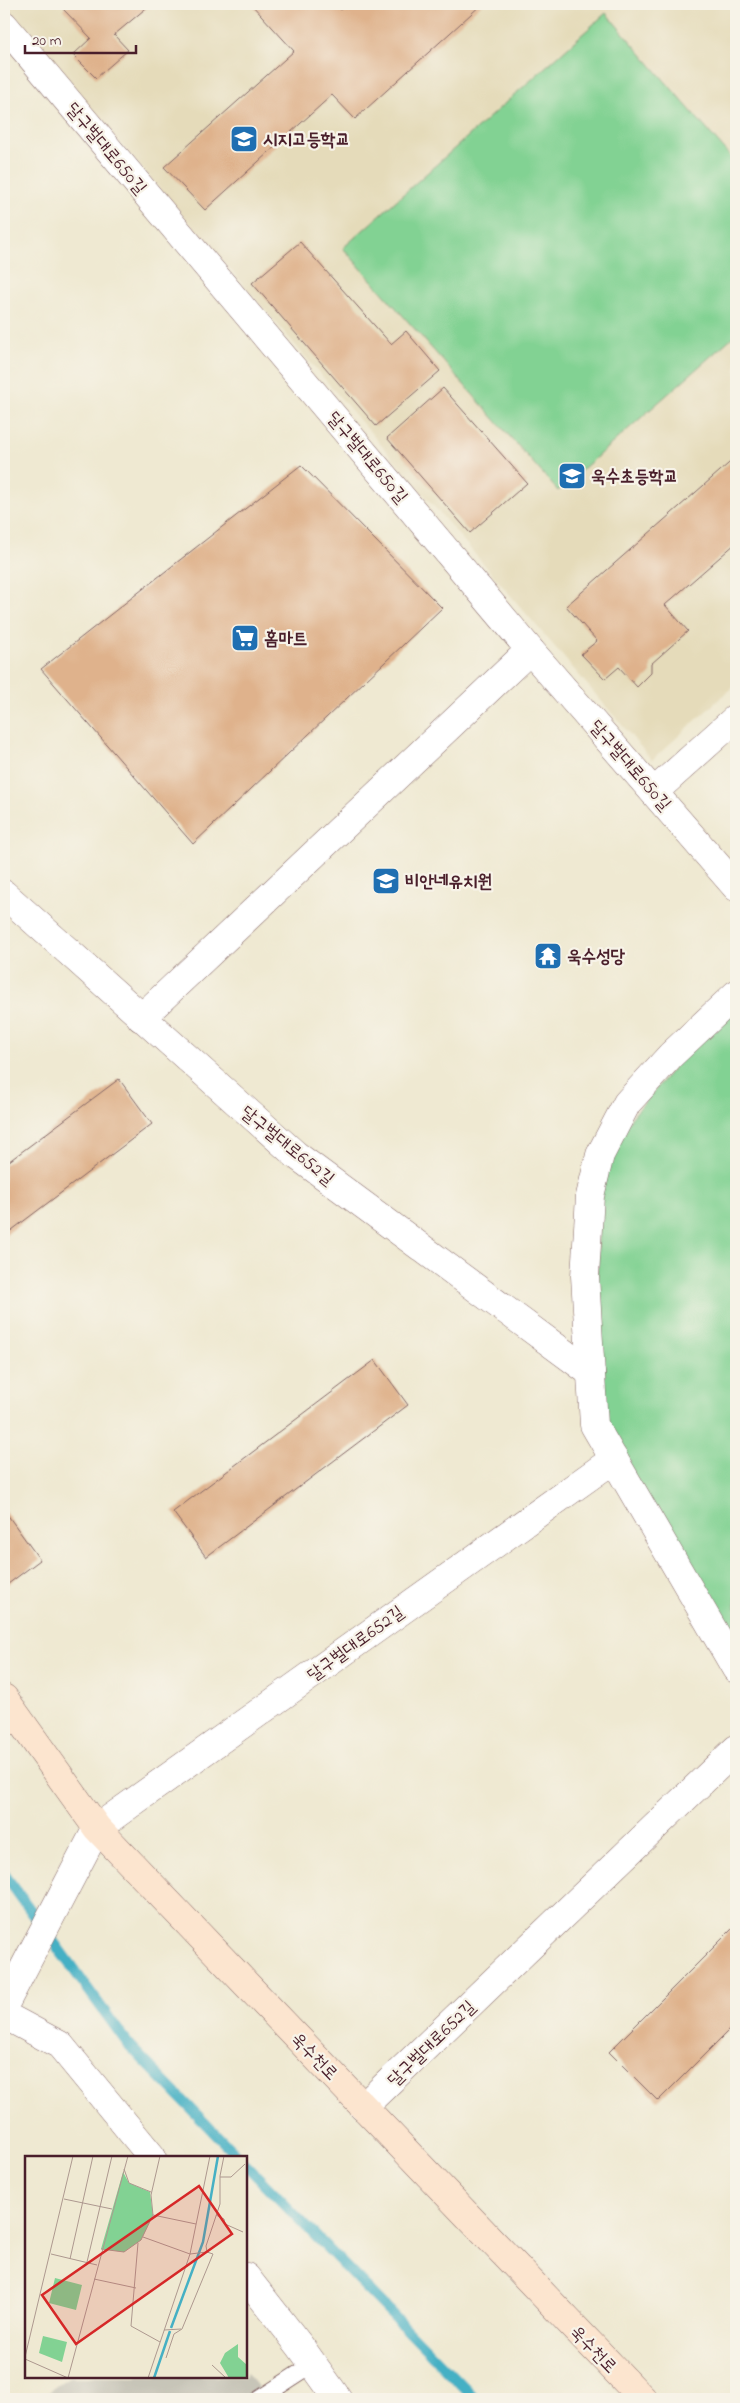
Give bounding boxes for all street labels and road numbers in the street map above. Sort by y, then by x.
street label: 달구벌대로650길 [59,98,152,201]
street label: 달구벌대로650길 [320,407,413,510]
street label: 달구벌대로650길 [583,715,677,818]
street label: 달구벌대로652길 [234,1101,340,1193]
street label: 달구벌대로652길 [302,1600,410,1689]
street label: 달구벌대로652길 [382,1995,483,2093]
street label: 욱수천로 [284,2028,343,2087]
street label: 욱수천로 [563,2321,622,2380]

